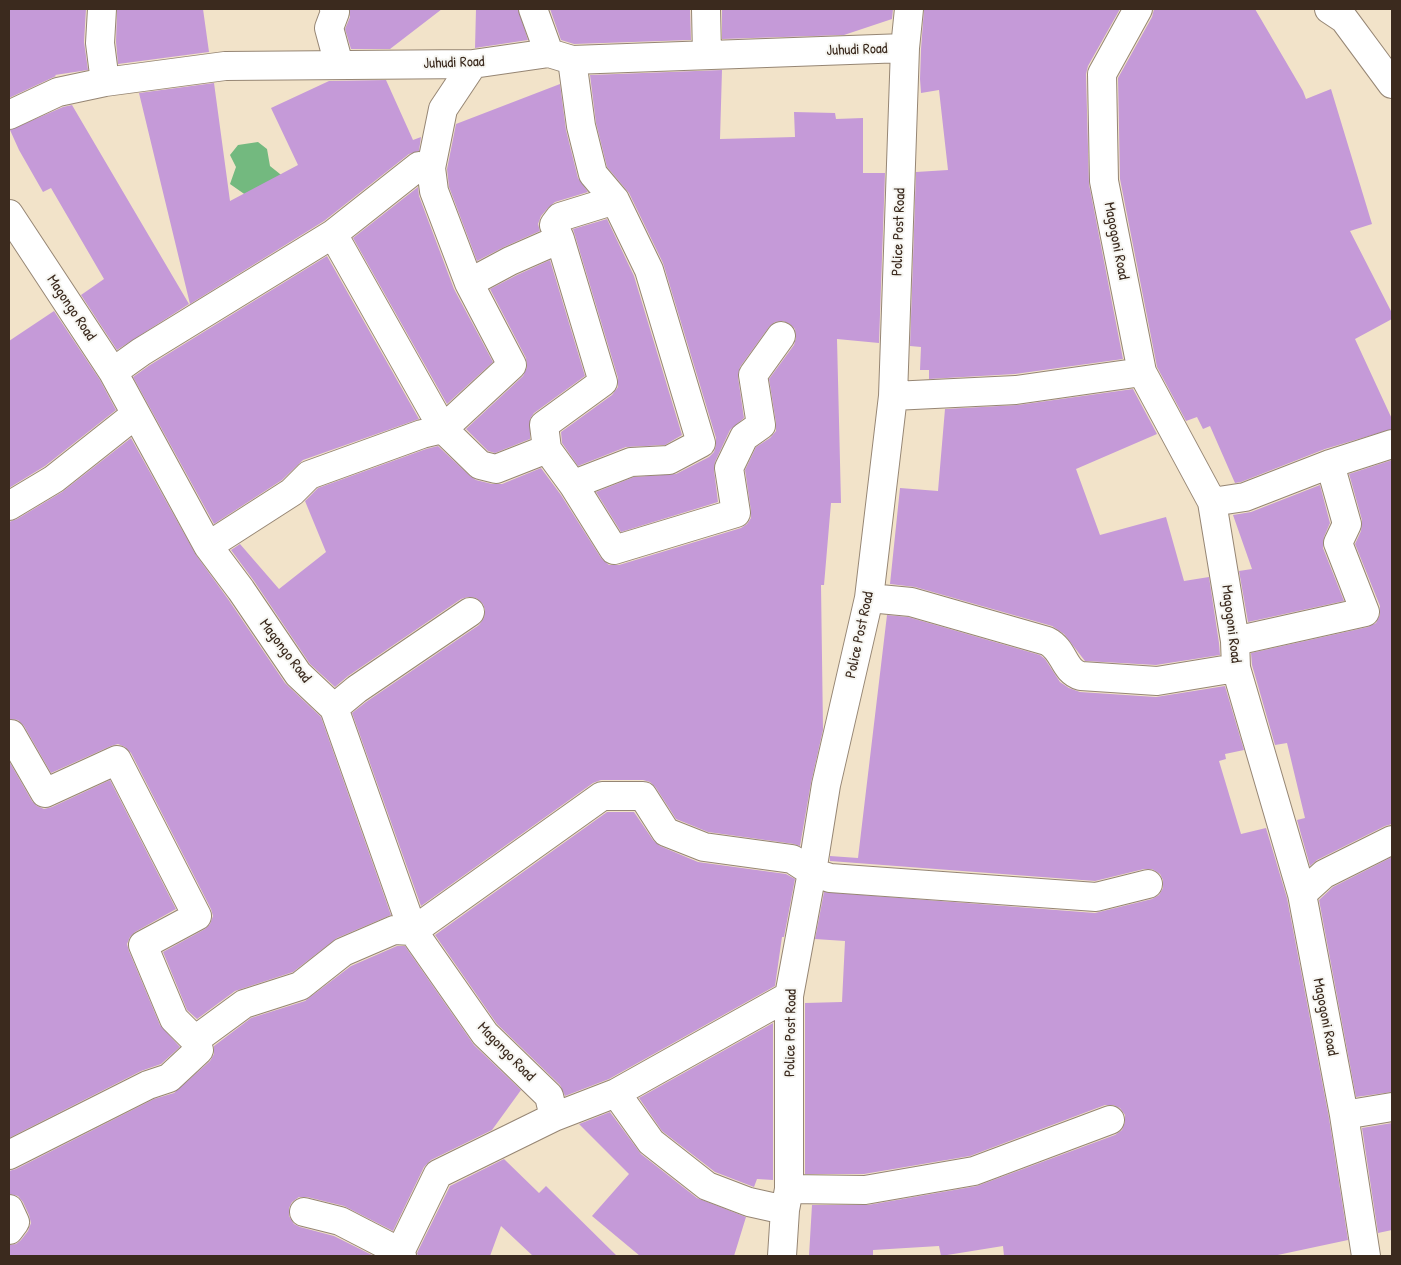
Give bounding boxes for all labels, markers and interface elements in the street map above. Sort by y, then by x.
street label: Juhudi Road [826,40,888,60]
street label: Juhudi Road [423,53,485,73]
street label: Police Post Road [888,188,910,276]
street label: Magogoni Road [1100,201,1132,281]
street label: Magongo Road [43,272,99,344]
street label: Magogoni Road [1217,584,1245,664]
street label: Police Post Road [842,590,878,680]
street label: Magongo Road [255,616,315,686]
street label: Magogoni Road [1309,977,1341,1057]
street label: Police Post Road [781,989,801,1077]
street label: Magongo Road [473,1019,539,1085]

